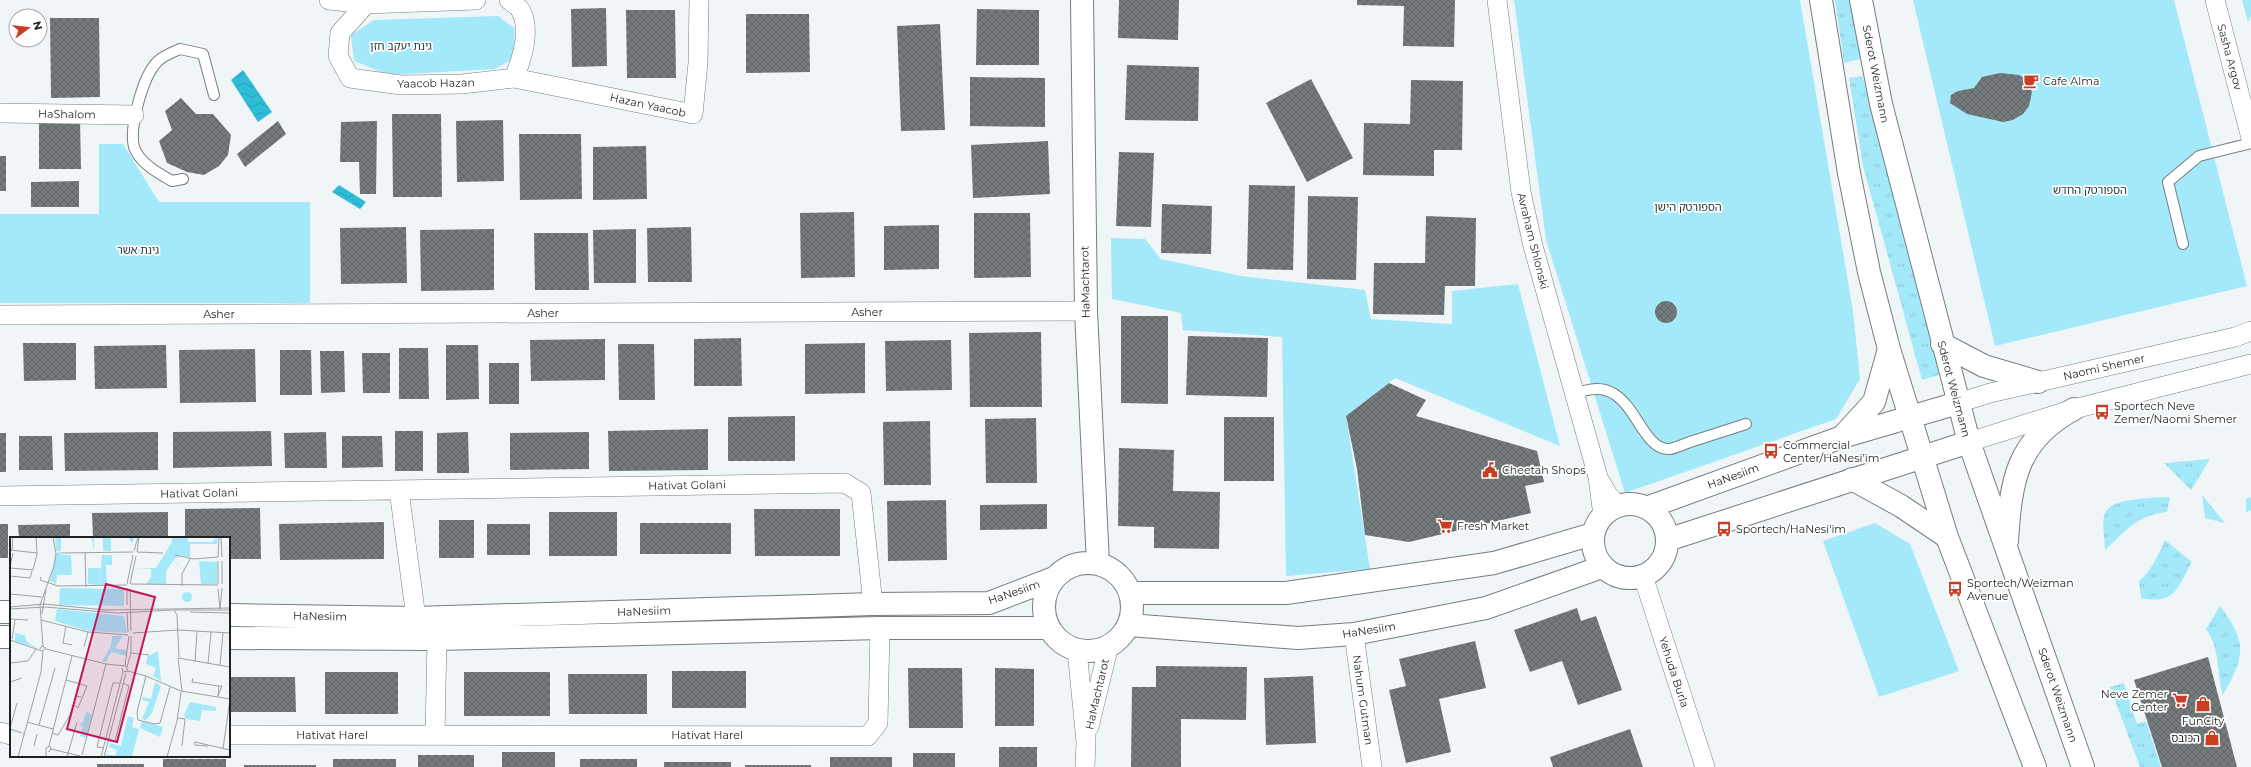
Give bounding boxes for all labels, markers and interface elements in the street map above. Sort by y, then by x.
north arrow [8,8,48,48]
text: N [30,19,46,32]
street label: Sasha Argov [2214,22,2246,92]
street label: Sderot Weizmann [1860,24,1892,124]
park label: גינת יעקב חזן [370,39,432,53]
cafe icon: Cafe Alma [2022,72,2040,90]
place label: Cafe Alma [2043,74,2099,88]
street label: Yaacob Hazan [397,75,475,91]
street label: Hazan Yaacob [609,90,687,120]
street label: HaShalom [38,106,96,122]
park label: הספורטק החדש [2053,183,2127,197]
street label: Avraham Shlonski [1514,191,1552,291]
park label: הספורטק הישן [1654,200,1722,214]
park label: גינת אשר [117,243,159,257]
street label: HaMachtarot [1077,245,1093,318]
street label: Asher [851,305,883,319]
street label: Asher [527,306,559,320]
street label: Asher [203,307,235,321]
street label: Sderot Weizmann [1934,339,1974,439]
street label: Naomi Shemer [2062,351,2146,383]
place label: Sportech Neve Zemer/Naomi Shemer [2114,399,2237,426]
bus stop icon: Sportech Neve Zemer/Naomi Shemer [2093,403,2111,421]
place label: Commercial Center/HaNesi’im [1783,438,1880,465]
bus stop icon: Commercial Center/HaNesi’im [1762,442,1780,460]
street label: HaNesiim [1705,460,1761,492]
public building icon: Cheetah Shops [1481,461,1499,479]
place label: Cheetah Shops [1502,463,1586,477]
street label: Hativat Golani [648,477,726,493]
street label: Hativat Golani [160,485,238,501]
supermarket icon: Fresh Market [1436,517,1454,535]
place label: Fresh Market [1457,519,1530,533]
bus stop icon: Sportech/HaNesi'im [1715,520,1733,538]
place label: Sportech/HaNesi'im [1736,522,1846,536]
inset map [10,537,230,757]
place label: Sportech/Weizman Avenue [1967,576,2074,603]
street label: HaNesiim [986,577,1042,607]
bus stop icon: Sportech/Weizman Avenue [1946,580,1964,598]
street label: HaNesiim [617,603,671,619]
street label: HaNesiim [293,609,347,623]
street label: HaNesiim [1341,619,1397,641]
street label: Yehuda Burla [1656,635,1692,709]
street label: Sderot Weizmann [2035,646,2081,744]
street label: Nahum Gutman [1350,654,1376,746]
street label: HaMachtarot [1082,657,1112,731]
place label: Neve Zemer Center [2101,687,2168,714]
supermarket icon: Neve Zemer Center [2171,691,2189,709]
shop icon: FunCity [2194,695,2212,713]
place label: FunCity [2182,714,2224,728]
street label: Hativat Harel [296,728,368,742]
street label: Hativat Harel [671,728,743,742]
shop icon: הכובס [2203,729,2221,747]
place label: הכובס [2171,731,2200,745]

